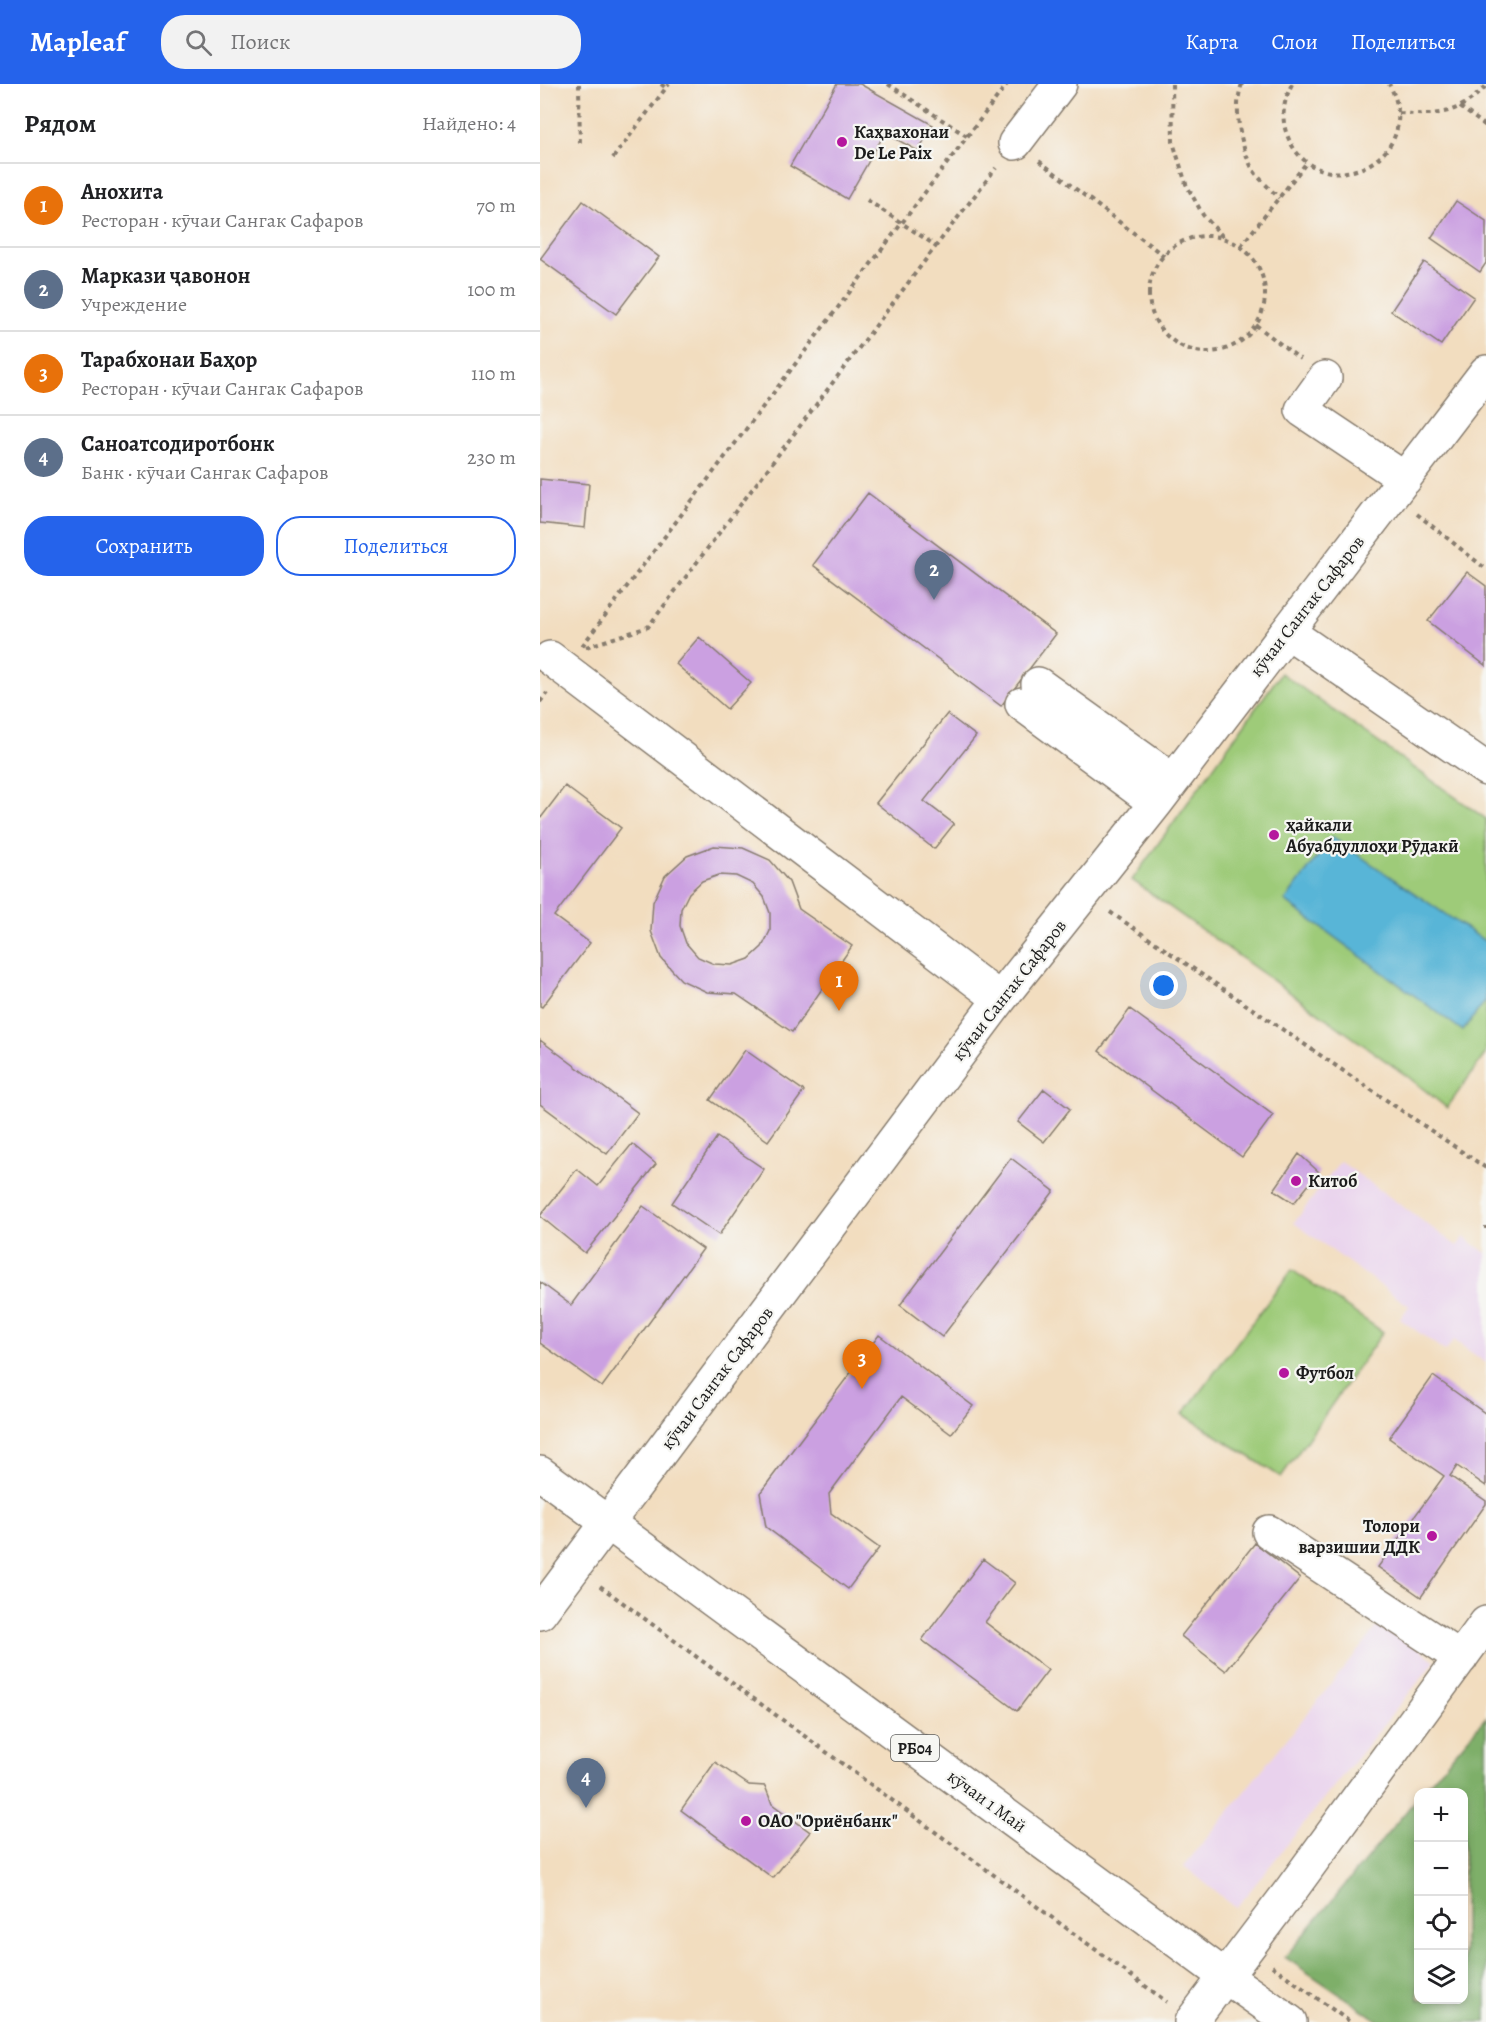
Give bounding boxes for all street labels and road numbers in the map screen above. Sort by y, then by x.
street label: кӯчаи Сангак Сафаров [1244,530,1370,682]
street label: кӯчаи Сангак Сафаров [946,914,1072,1066]
street label: кӯчаи Сангак Сафаров [655,1302,779,1454]
road number: РБ04 [891,1735,939,1761]
street label: кӯчаи 1 Май [943,1764,1031,1838]

